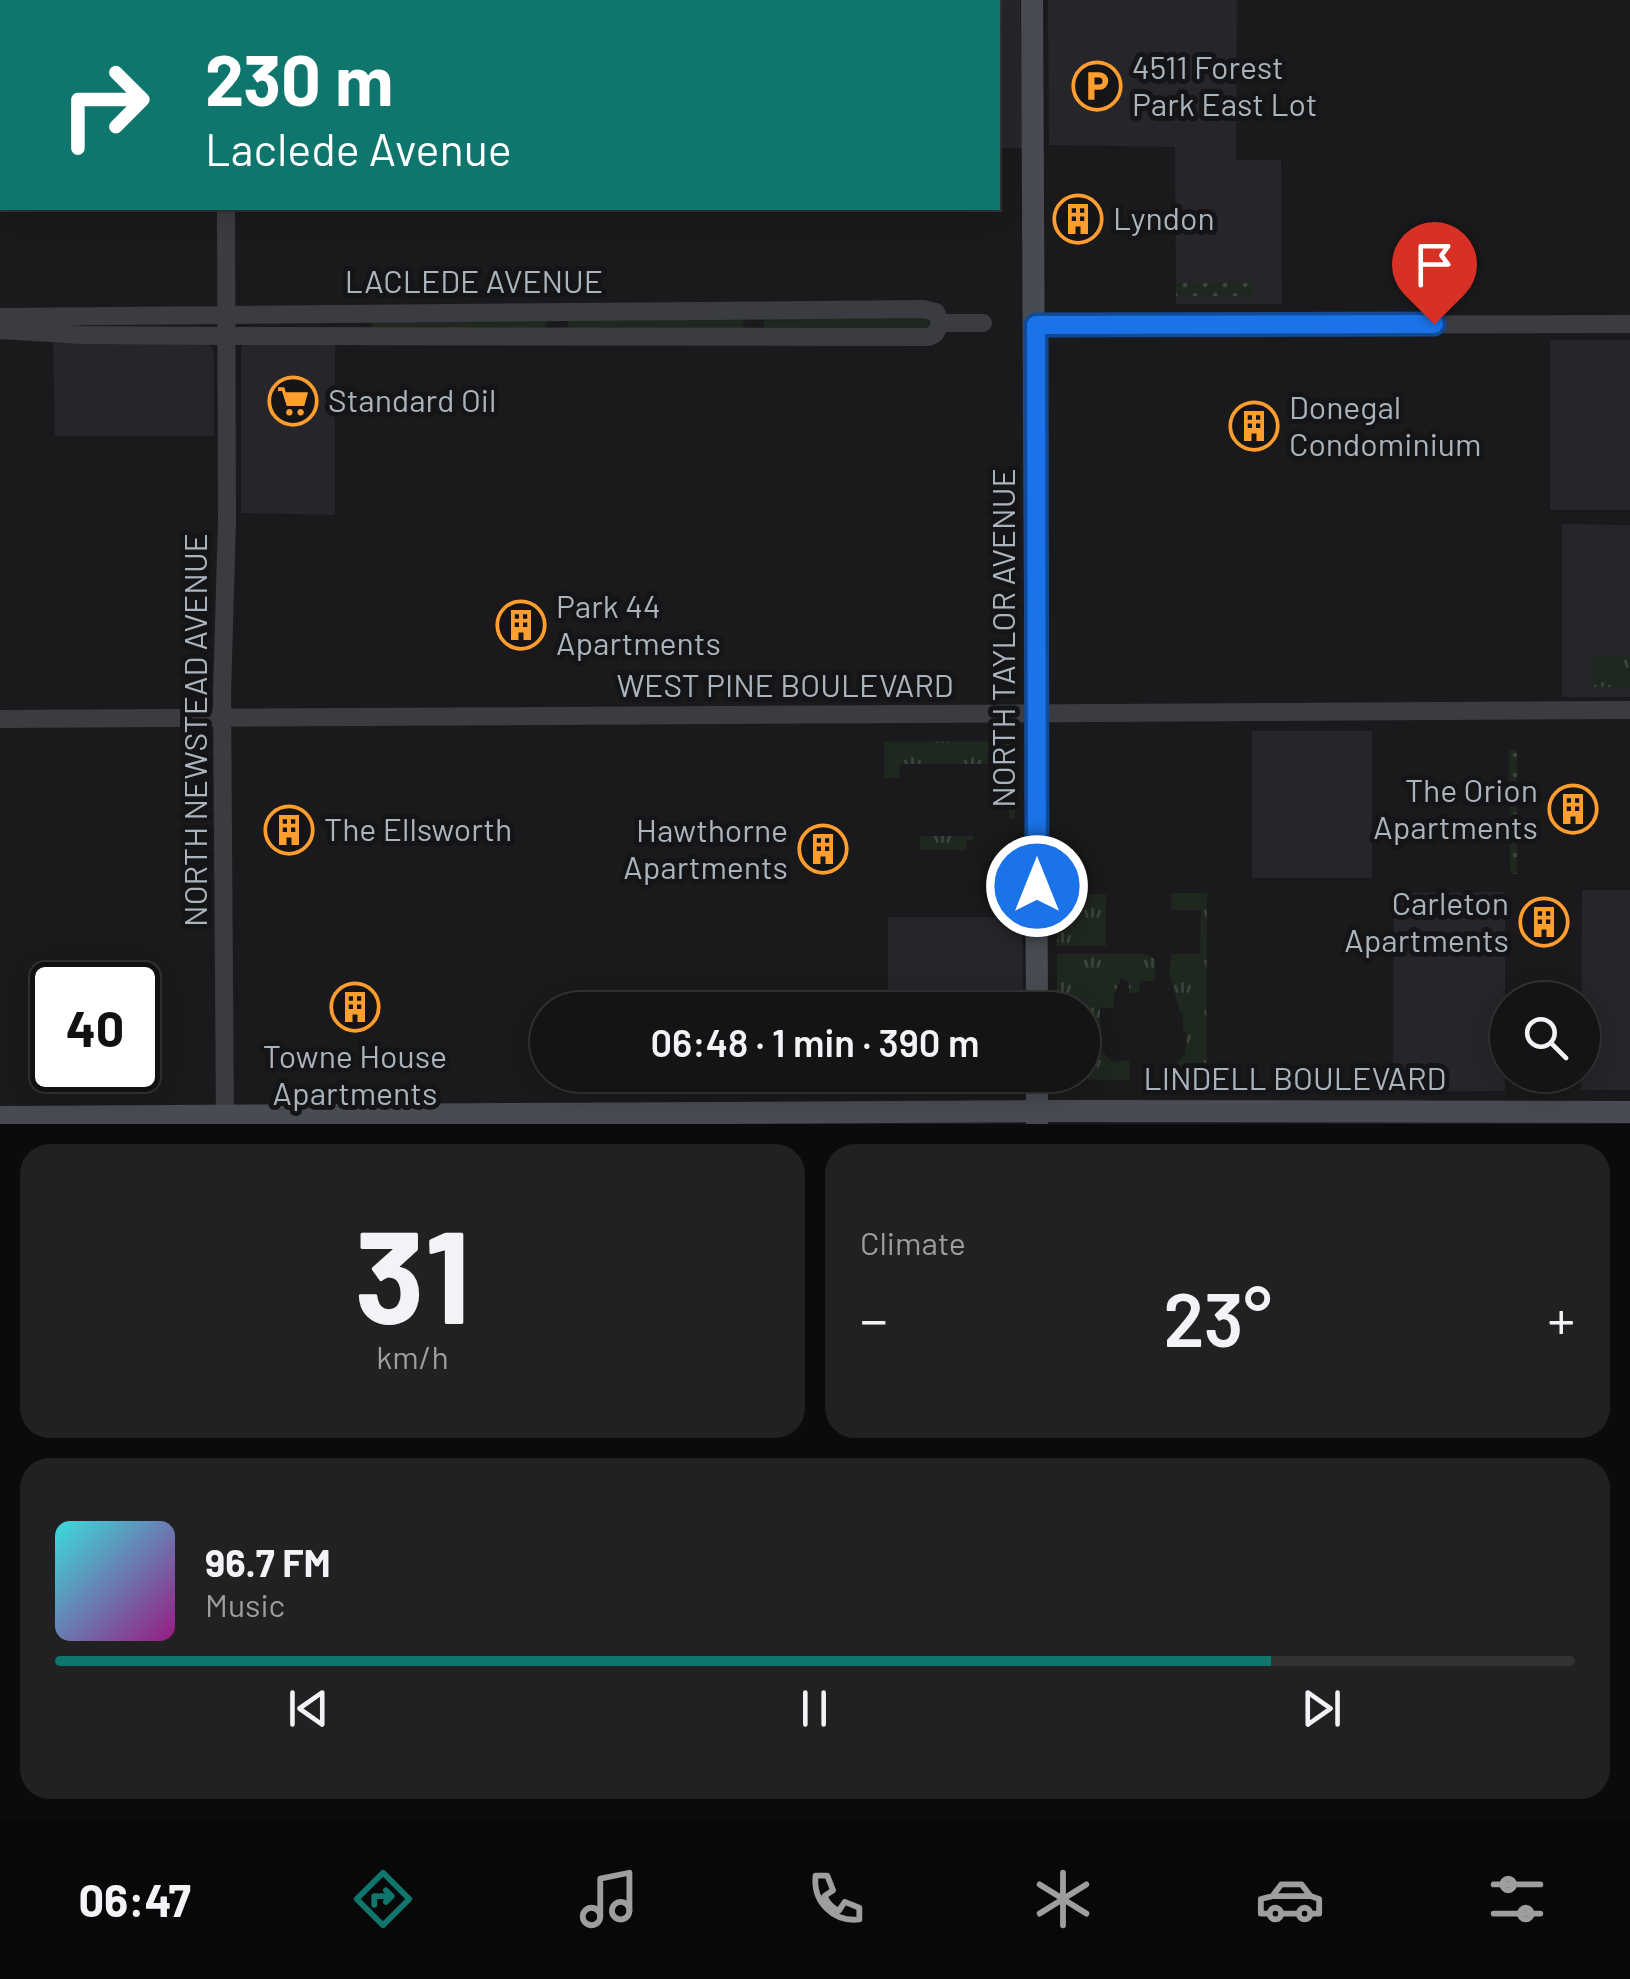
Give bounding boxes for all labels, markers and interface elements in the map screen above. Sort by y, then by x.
text: 230 m [205,36,393,120]
icon: right [40,40,170,170]
place label: 4511 Forest Park East Lot [1132,47,1317,122]
parking icon: 4511 Forest Park East Lot [1071,60,1123,112]
text: Laclede Avenue [205,121,512,175]
building icon: Lyndon [1052,193,1104,245]
place label: Lyndon [1113,198,1215,236]
pin [1392,222,1477,325]
icon: arrive [1407,237,1462,292]
street label: LACLEDE AVENUE [345,261,603,299]
supermarket icon: Standard Oil [267,375,319,427]
place label: Standard Oil [328,380,496,418]
place label: Donegal Condominium [1289,387,1481,462]
building icon: Donegal Condominium [1228,400,1280,452]
street label: NORTH TAYLOR AVENUE [983,468,1021,808]
street label: NORTH NEWSTEAD AVENUE [175,533,213,927]
place label: Park 44 Apartments [556,586,721,661]
building icon: Park 44 Apartments [495,599,547,651]
street label: WEST PINE BOULEVARD [616,665,954,703]
place label: The Orion Apartments [1373,770,1538,845]
building icon: The Orion Apartments [1547,783,1599,835]
building icon: The Ellsworth [263,804,315,856]
place label: The Ellsworth [324,809,512,847]
place label: Hawthorne Apartments [623,810,788,885]
building icon: Hawthorne Apartments [797,823,849,875]
position arrow [985,834,1089,938]
place label: Carleton Apartments [1344,883,1509,958]
building icon: Carleton Apartments [1518,896,1570,948]
speed limit sign: 40 [30,962,160,1092]
building icon: Towne House Apartments [329,981,381,1033]
map controls [1490,982,1600,1092]
button: search [1490,982,1600,1092]
text: 06:48 · 1 min · 390 m [650,1019,980,1065]
place label: Towne House Apartments [263,1036,447,1111]
street label: LINDELL BOULEVARD [1144,1058,1446,1096]
text: 31 [355,1194,470,1350]
text: Climate [860,1223,966,1261]
text: 23° [1163,1272,1272,1362]
text: − [860,1285,888,1351]
text: + [1547,1285,1575,1351]
text: km/h [376,1337,449,1375]
text: 96.7 FM [205,1539,331,1585]
text: Music [205,1585,285,1623]
icon: previous [281,1681,336,1736]
icon: pause [787,1681,842,1736]
icon: next [1294,1681,1349,1736]
icon: directions [348,1864,418,1934]
icon: music [574,1864,644,1934]
icon: phone [801,1864,871,1934]
icon: climate [1028,1864,1098,1934]
icon: car [1255,1864,1325,1934]
icon: filters [1482,1864,1552,1934]
text: 06:47 [78,1872,191,1926]

